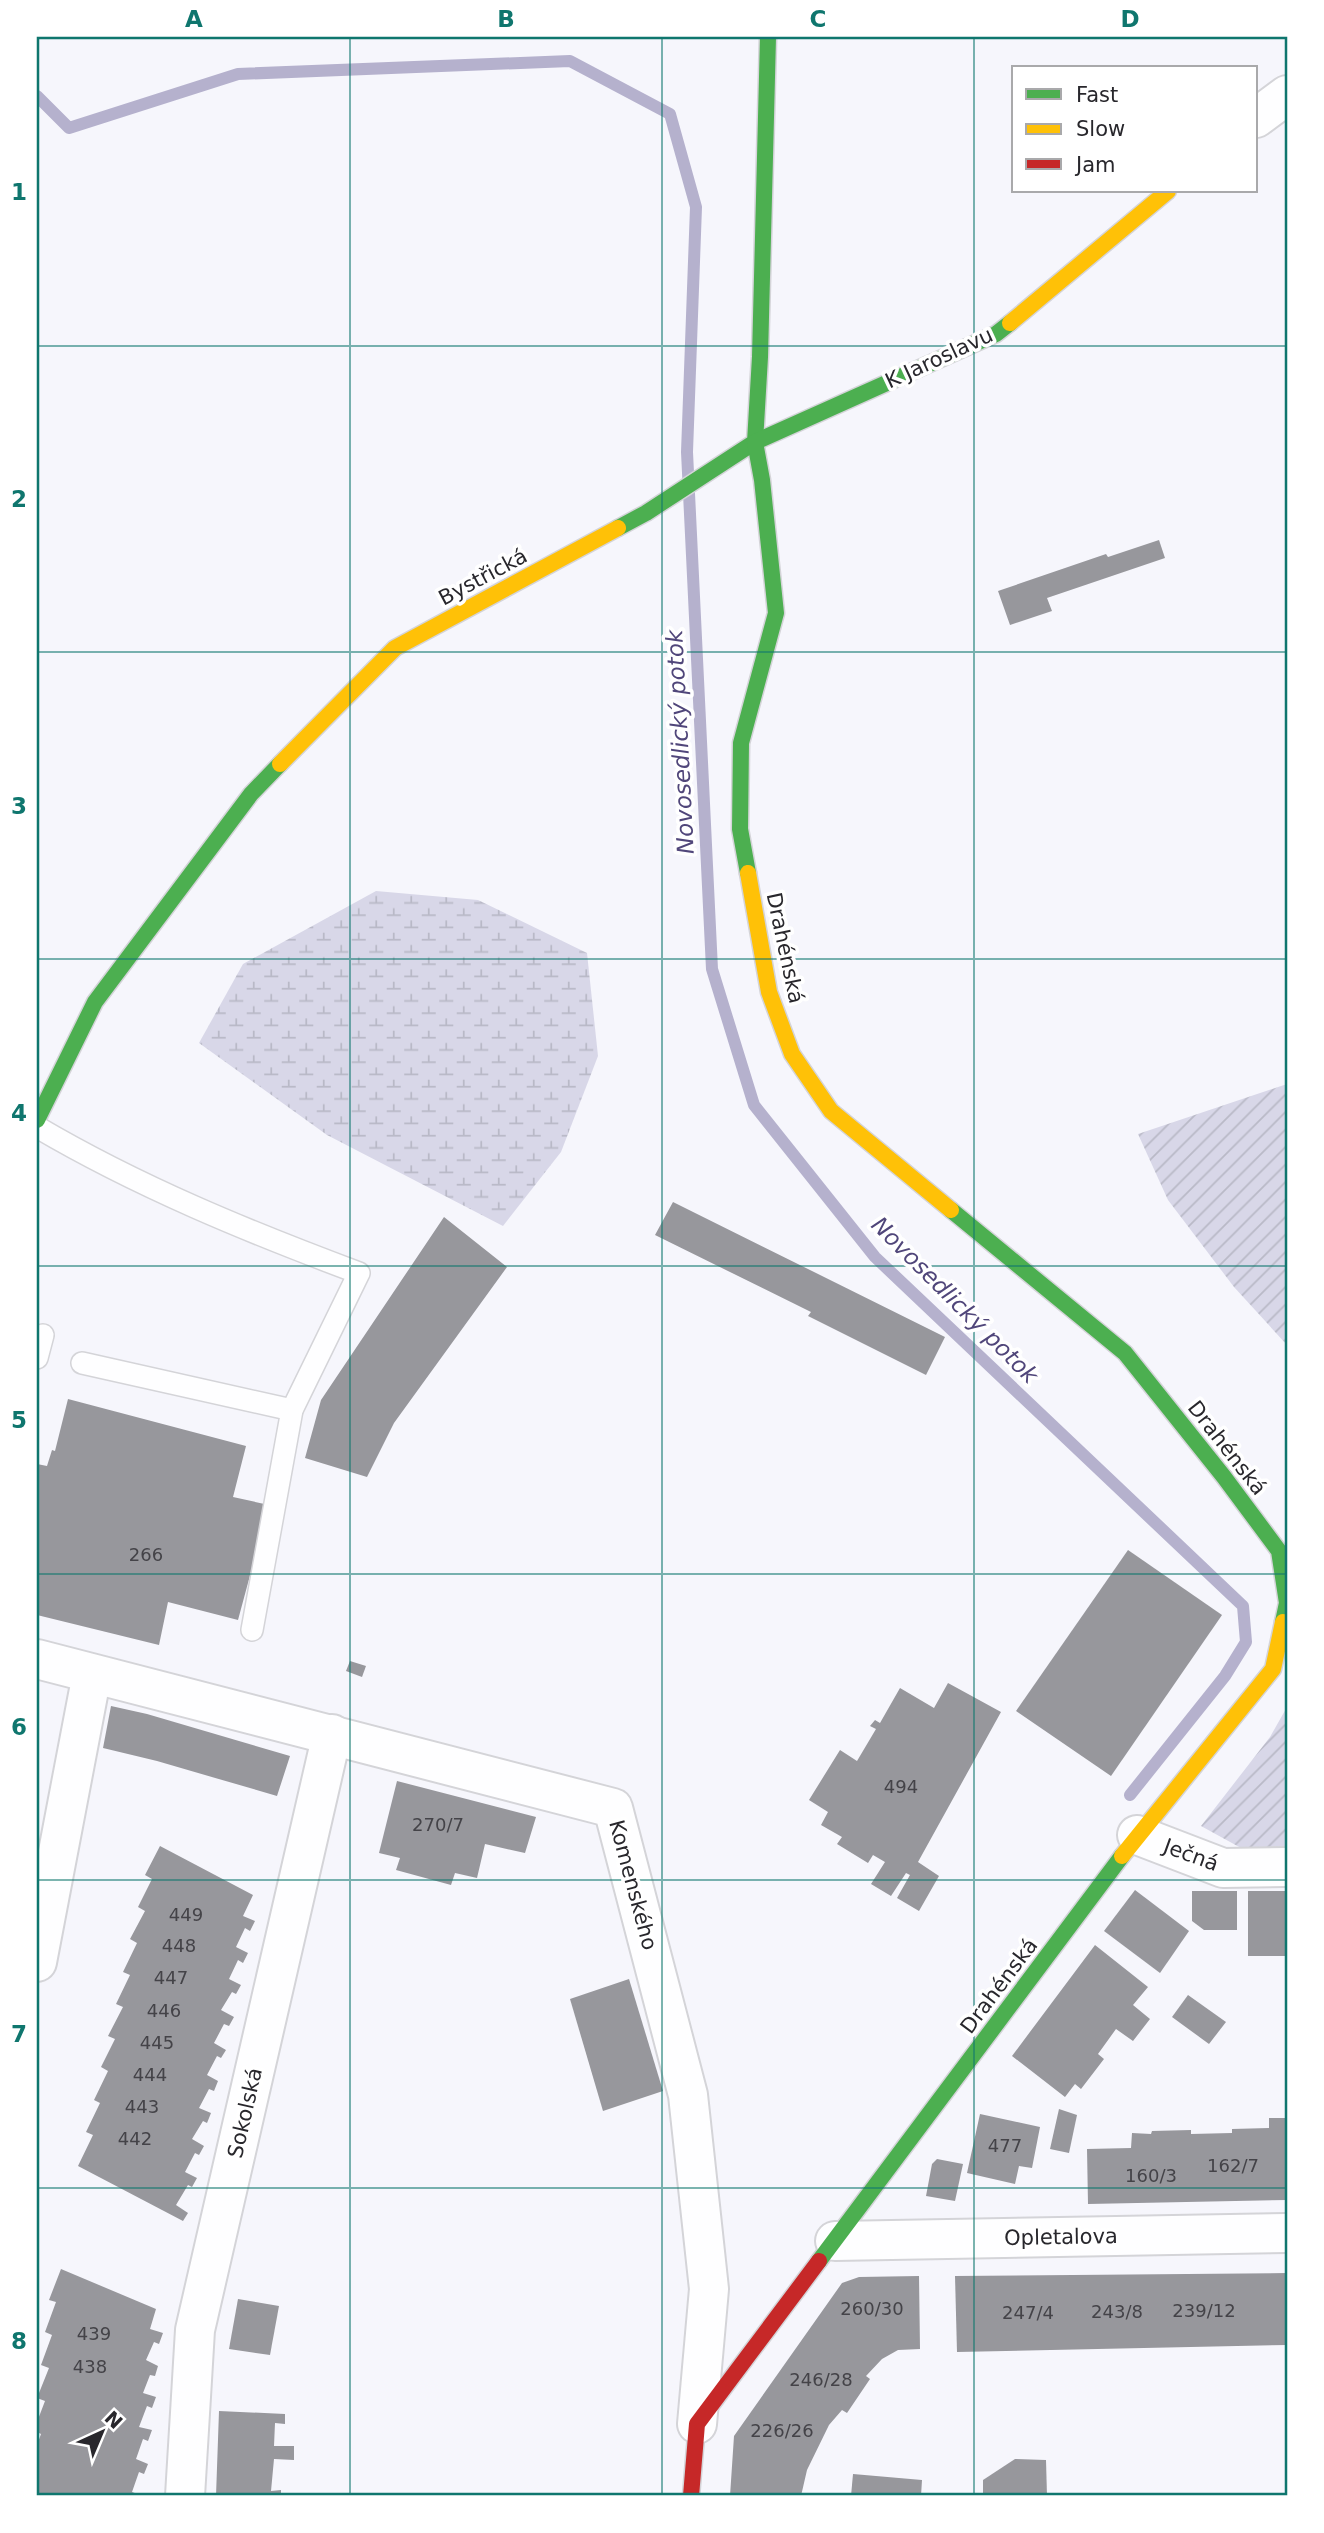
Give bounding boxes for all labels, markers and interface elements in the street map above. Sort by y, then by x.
text: A [185,6,203,32]
text: B [497,6,515,32]
text: C [810,6,826,32]
text: D [1120,6,1140,32]
legend [1012,66,1258,192]
text: Fast [1076,83,1118,107]
text: Slow [1076,117,1125,141]
text: Jam [1074,153,1116,177]
text: 1 [11,179,27,205]
street label: K Jaroslavu [881,323,997,393]
text: 2 [11,486,27,512]
street label: Bystřická [435,544,531,610]
water label: Novosedlický potok [661,628,699,855]
text: 3 [11,793,27,819]
street label: Drahénská [762,890,808,1006]
text: 4 [11,1100,27,1126]
water label: Novosedlický potok [866,1211,1045,1390]
street label: Drahénská [1183,1396,1271,1500]
text: 5 [11,1407,27,1433]
house number: 266 [129,1544,163,1565]
text: 6 [11,1714,27,1740]
house number: 494 [884,1776,918,1797]
house number: 270/7 [412,1814,464,1835]
street label: Komenského [604,1817,662,1953]
street label: Ječná [1158,1833,1222,1876]
house number: 449 [169,1904,203,1925]
street label: Drahénská [955,1934,1043,2038]
house number: 448 [162,1935,196,1956]
house number: 447 [154,1967,188,1988]
house number: 446 [147,2000,181,2021]
text: 7 [11,2021,27,2047]
house number: 445 [140,2032,174,2053]
house number: 444 [133,2064,167,2085]
street label: Sokolská [223,2066,267,2160]
house number: 443 [125,2096,159,2117]
house number: 442 [118,2128,152,2149]
house number: 477 [988,2135,1022,2156]
house number: 162/7 [1207,2155,1259,2176]
house number: 160/3 [1125,2165,1177,2186]
street label: Opletalova [1004,2224,1118,2250]
house number: 260/30 [840,2298,904,2319]
house number: 239/12 [1172,2300,1236,2321]
house number: 243/8 [1091,2301,1143,2322]
house number: 247/4 [1002,2302,1054,2323]
house number: 439 [77,2323,111,2344]
text: 8 [11,2328,27,2354]
house number: 438 [73,2356,107,2377]
house number: 246/28 [789,2369,853,2390]
north arrow [66,2396,136,2466]
text: N [100,2406,127,2433]
house number: 226/26 [750,2420,814,2441]

